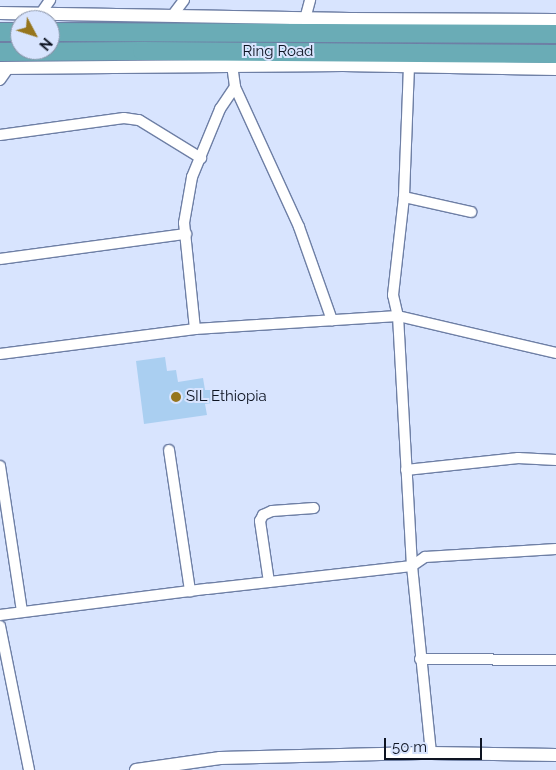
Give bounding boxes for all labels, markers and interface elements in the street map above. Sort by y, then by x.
north arrow [10,10,60,60]
text: N [36,35,55,53]
street label: Ring Road [243,43,313,61]
place label: SIL Ethiopia [186,388,267,406]
marker: SIL Ethiopia [170,391,182,403]
scale bar [386,728,484,760]
text: 50 m [392,738,427,756]

